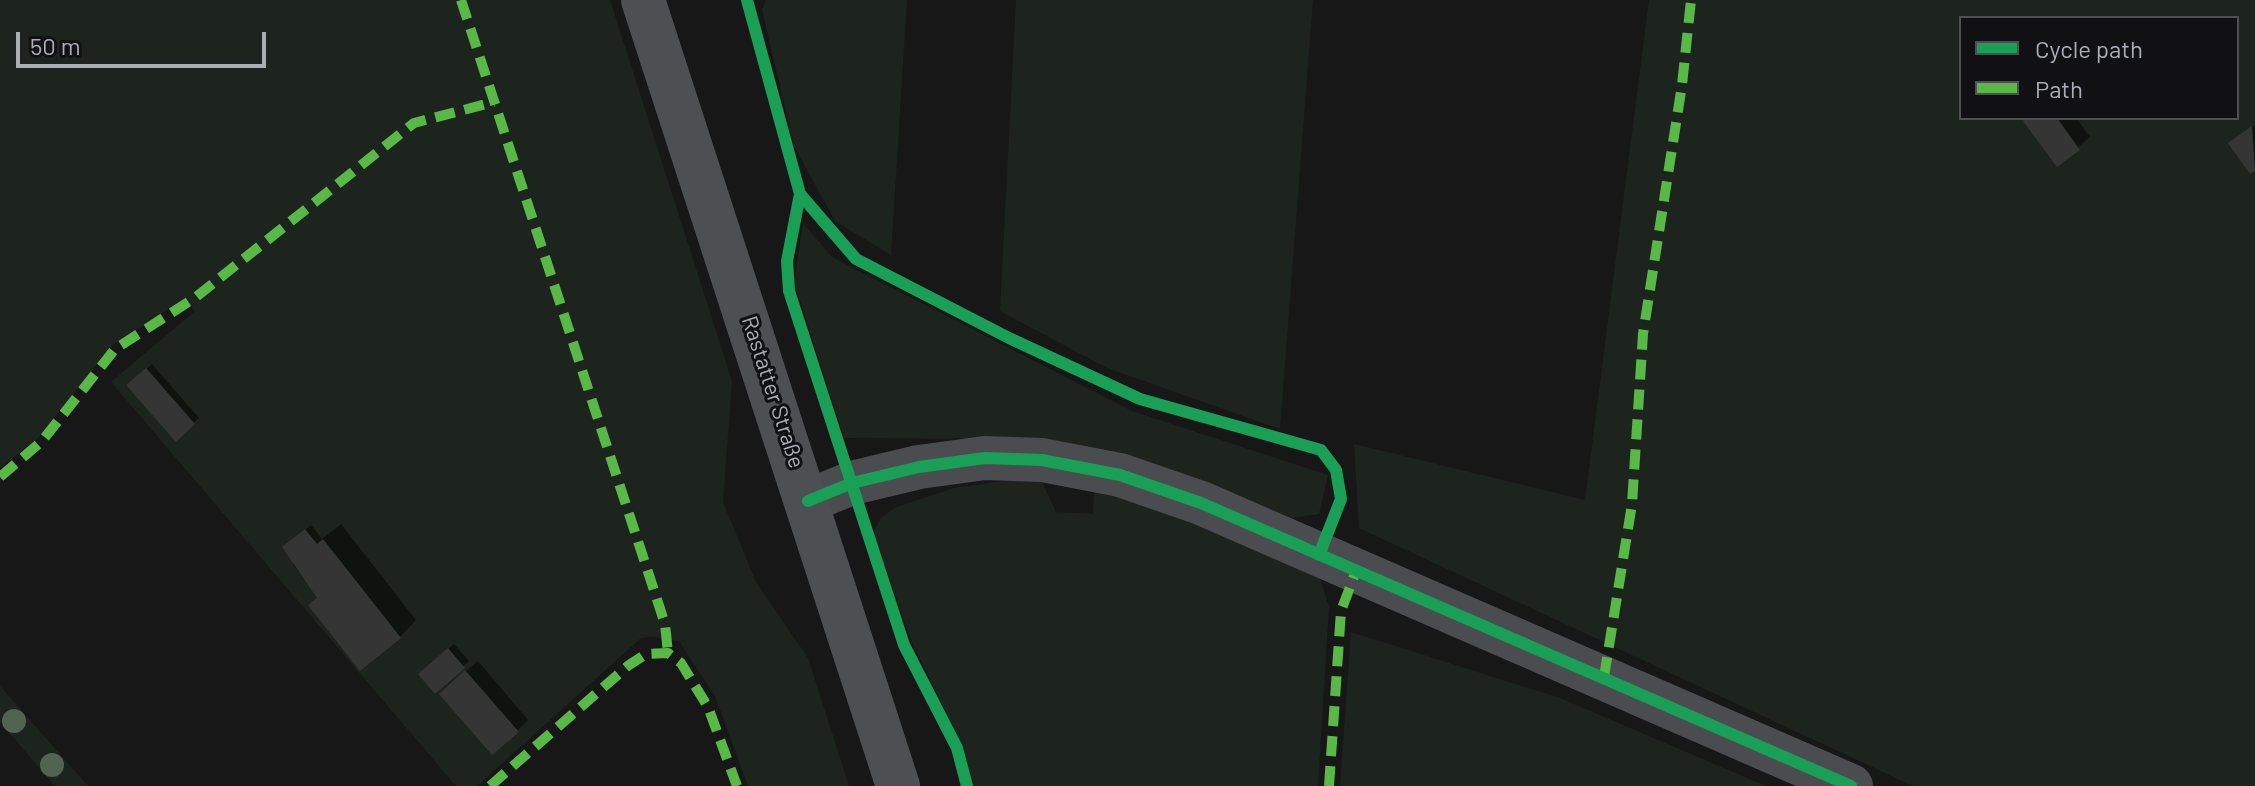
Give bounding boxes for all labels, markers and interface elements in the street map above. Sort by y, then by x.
scale bar [20,16,270,66]
legend [1959,16,2239,120]
text: 50 m [30,31,81,60]
text: Cycle path [2035,34,2143,63]
text: Path [2035,74,2083,103]
street label: Rastatter Straße [736,313,810,471]

